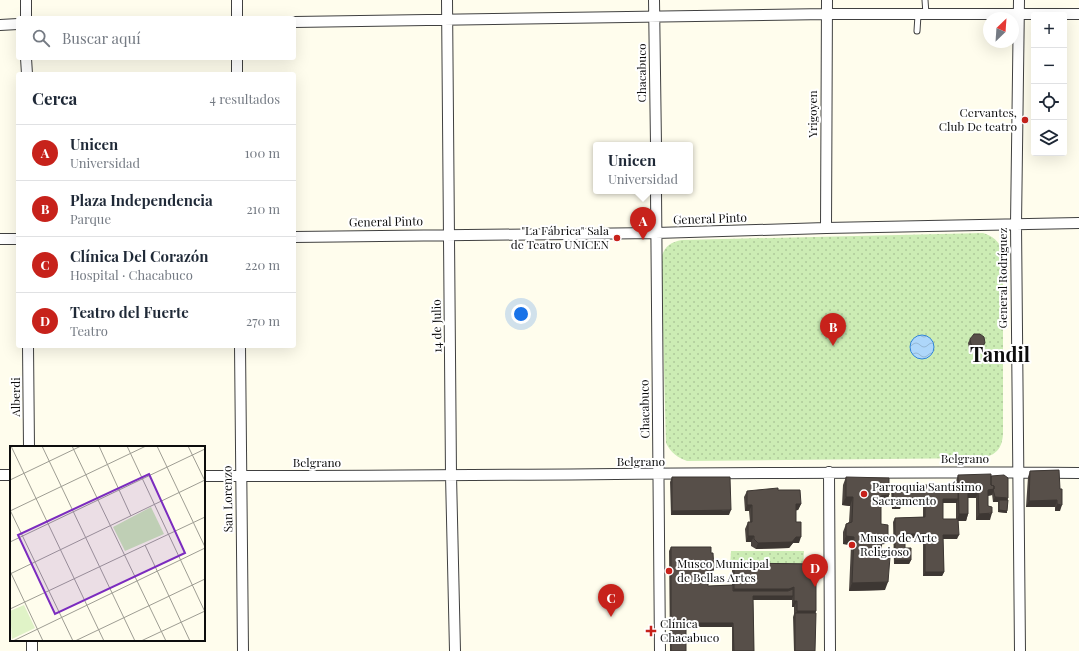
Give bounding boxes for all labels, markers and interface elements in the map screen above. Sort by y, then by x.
north arrow [983,12,1019,48]
map controls [1031,12,1067,156]
button: + [1031,12,1067,48]
search box [16,16,296,60]
icon: search [30,27,52,49]
text: Buscar aquí [62,28,141,48]
street label: Chacabuco [633,43,649,103]
button: − [1031,48,1067,84]
button: locate [1031,84,1067,120]
text: Cerca [32,87,77,109]
text: 4 resultados [210,90,280,107]
street label: Yrigoyen [804,90,820,139]
place label: Cervantes, Club De teatro [939,104,1017,134]
marker: Cervantes, Club De teatro [1020,115,1030,125]
button: layers [1031,120,1067,156]
text: Unicen [70,134,118,154]
popup [593,142,693,194]
text: A [41,144,49,161]
text: 100 m [245,144,280,161]
text: Unicen [608,150,656,170]
text: Universidad [70,154,140,171]
text: Universidad [608,170,678,187]
text: Plaza Independencia [70,190,213,210]
text: B [41,200,49,217]
text: 210 m [246,200,280,217]
pin: A [630,207,656,240]
street label: General Pinto [673,209,748,227]
text: Parque [70,210,111,227]
street label: General Pinto [349,212,424,230]
place label: "La Fábrica" Sala de Teatro UNICEN [511,222,610,252]
street label: General Rodríguez [994,227,1010,328]
marker: "La Fábrica" Sala de Teatro UNICEN [612,233,622,243]
text: Clínica Del Corazón [70,246,209,266]
text: C [40,256,50,273]
text: 220 m [245,256,280,273]
text: Hospital · Chacabuco [70,266,193,283]
street label: 14 de Julio [428,299,444,353]
text: Teatro del Fuerte [70,302,189,322]
your location [511,304,531,324]
text: D [40,312,50,329]
text: 270 m [246,312,280,329]
pin: B [820,313,846,346]
text: Teatro [70,322,108,339]
district label: Tandil [970,340,1030,367]
street label: Alberdi [7,377,23,418]
street label: Chacabuco [635,379,653,439]
inset map [10,446,205,641]
street label: Belgrano [941,450,990,466]
street label: Belgrano [617,453,666,469]
street label: Belgrano [293,454,342,470]
street label: San Lorenzo [218,465,236,533]
place label: Parroquia Santísimo Sacramento [872,478,982,508]
marker: Parroquia Santísimo Sacramento [859,489,869,499]
place label: Museo de Arte Religioso [860,529,937,559]
marker: Museo de Arte Religioso [847,540,857,550]
pin: D [802,554,828,587]
place label: Museo Municipal de Bellas Artes [677,555,770,585]
marker: Museo Municipal de Bellas Artes [664,566,674,576]
pin: C [598,584,624,617]
place label: Clínica Chacabuco [660,615,720,645]
marker: Clínica Chacabuco [645,625,657,637]

